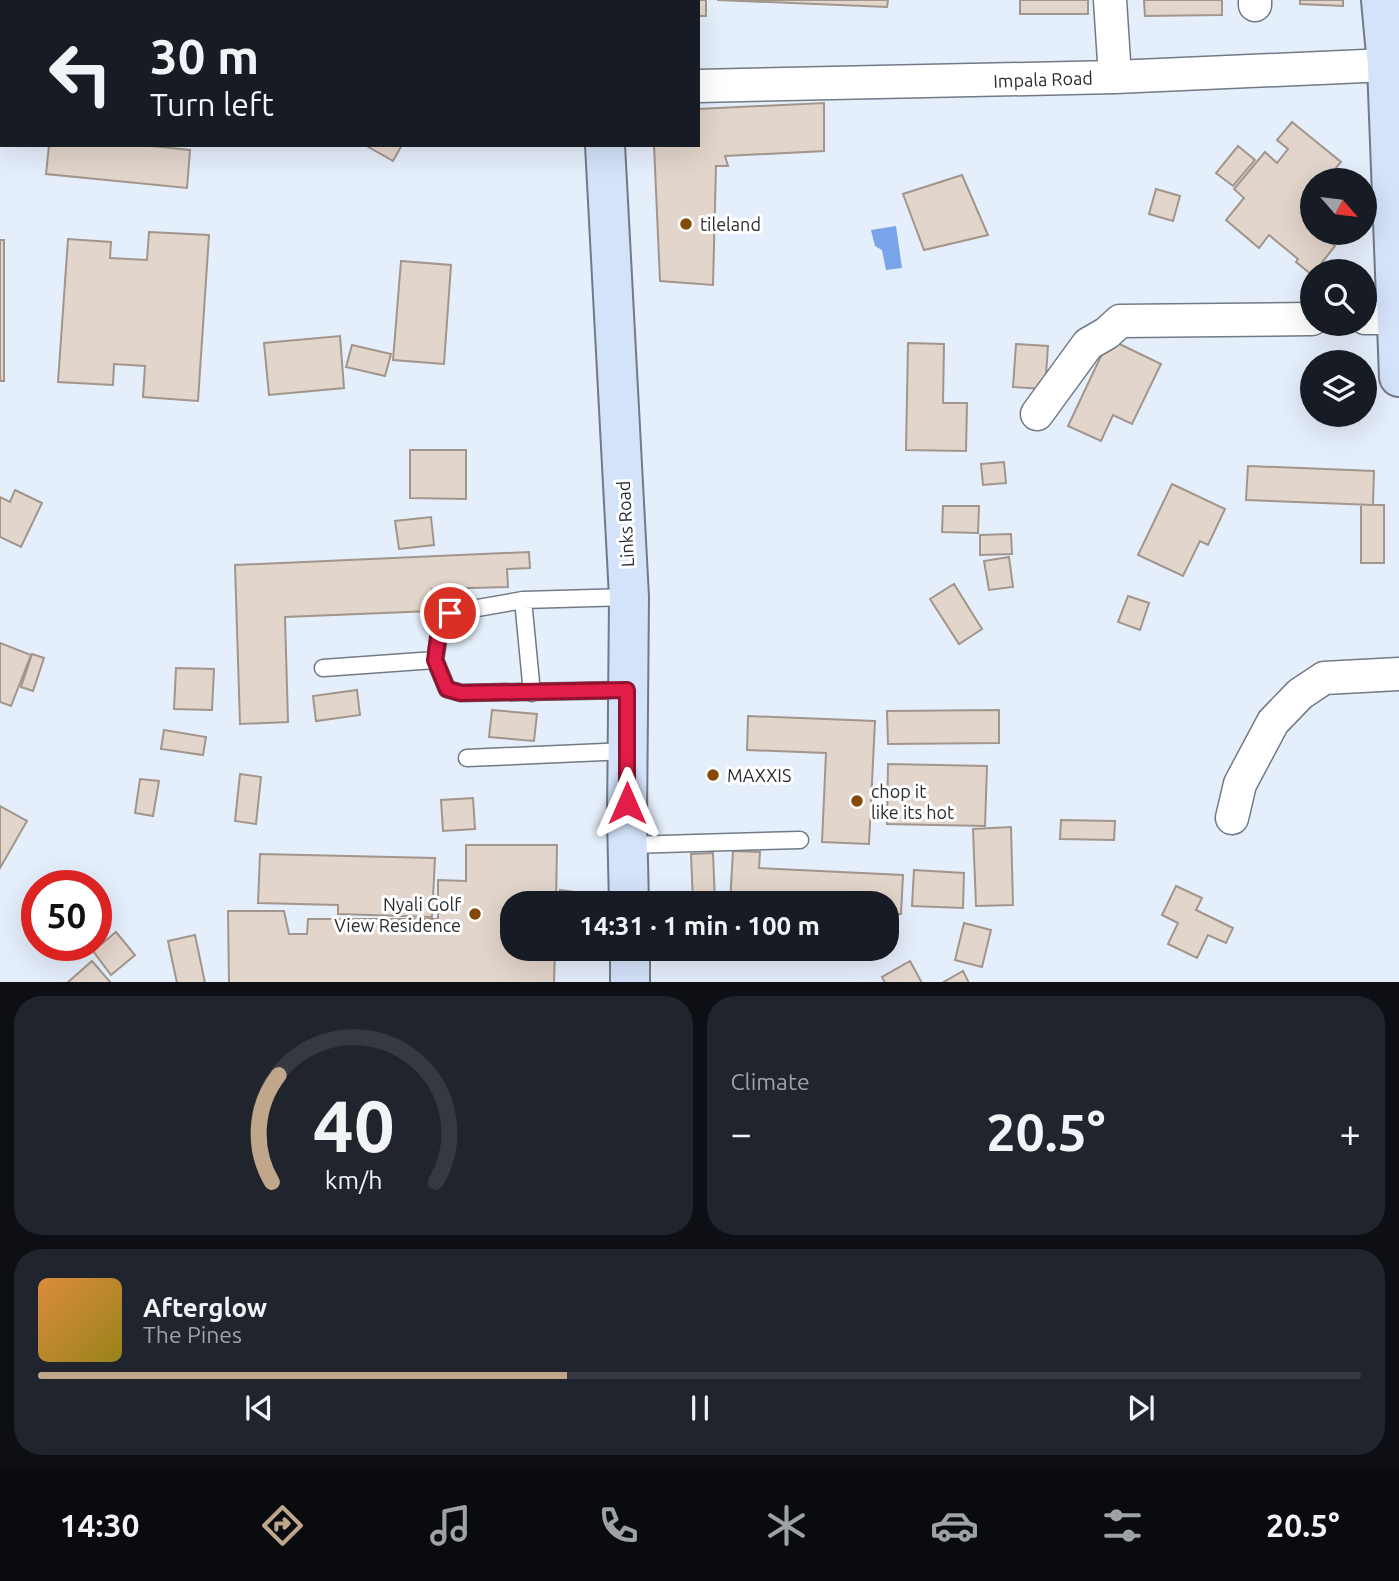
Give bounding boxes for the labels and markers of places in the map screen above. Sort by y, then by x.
place label: tileland [700,214,761,234]
marker: tileland [678,216,694,232]
pin [420,583,480,643]
place label: MAXXIS [727,765,791,785]
marker: MAXXIS [705,767,721,783]
place label: chop it like its hot [871,781,954,822]
marker: chop it like its hot [849,793,865,809]
place label: Nyali Golf View Residence [334,894,461,935]
marker: Nyali Golf View Residence [467,906,483,922]

